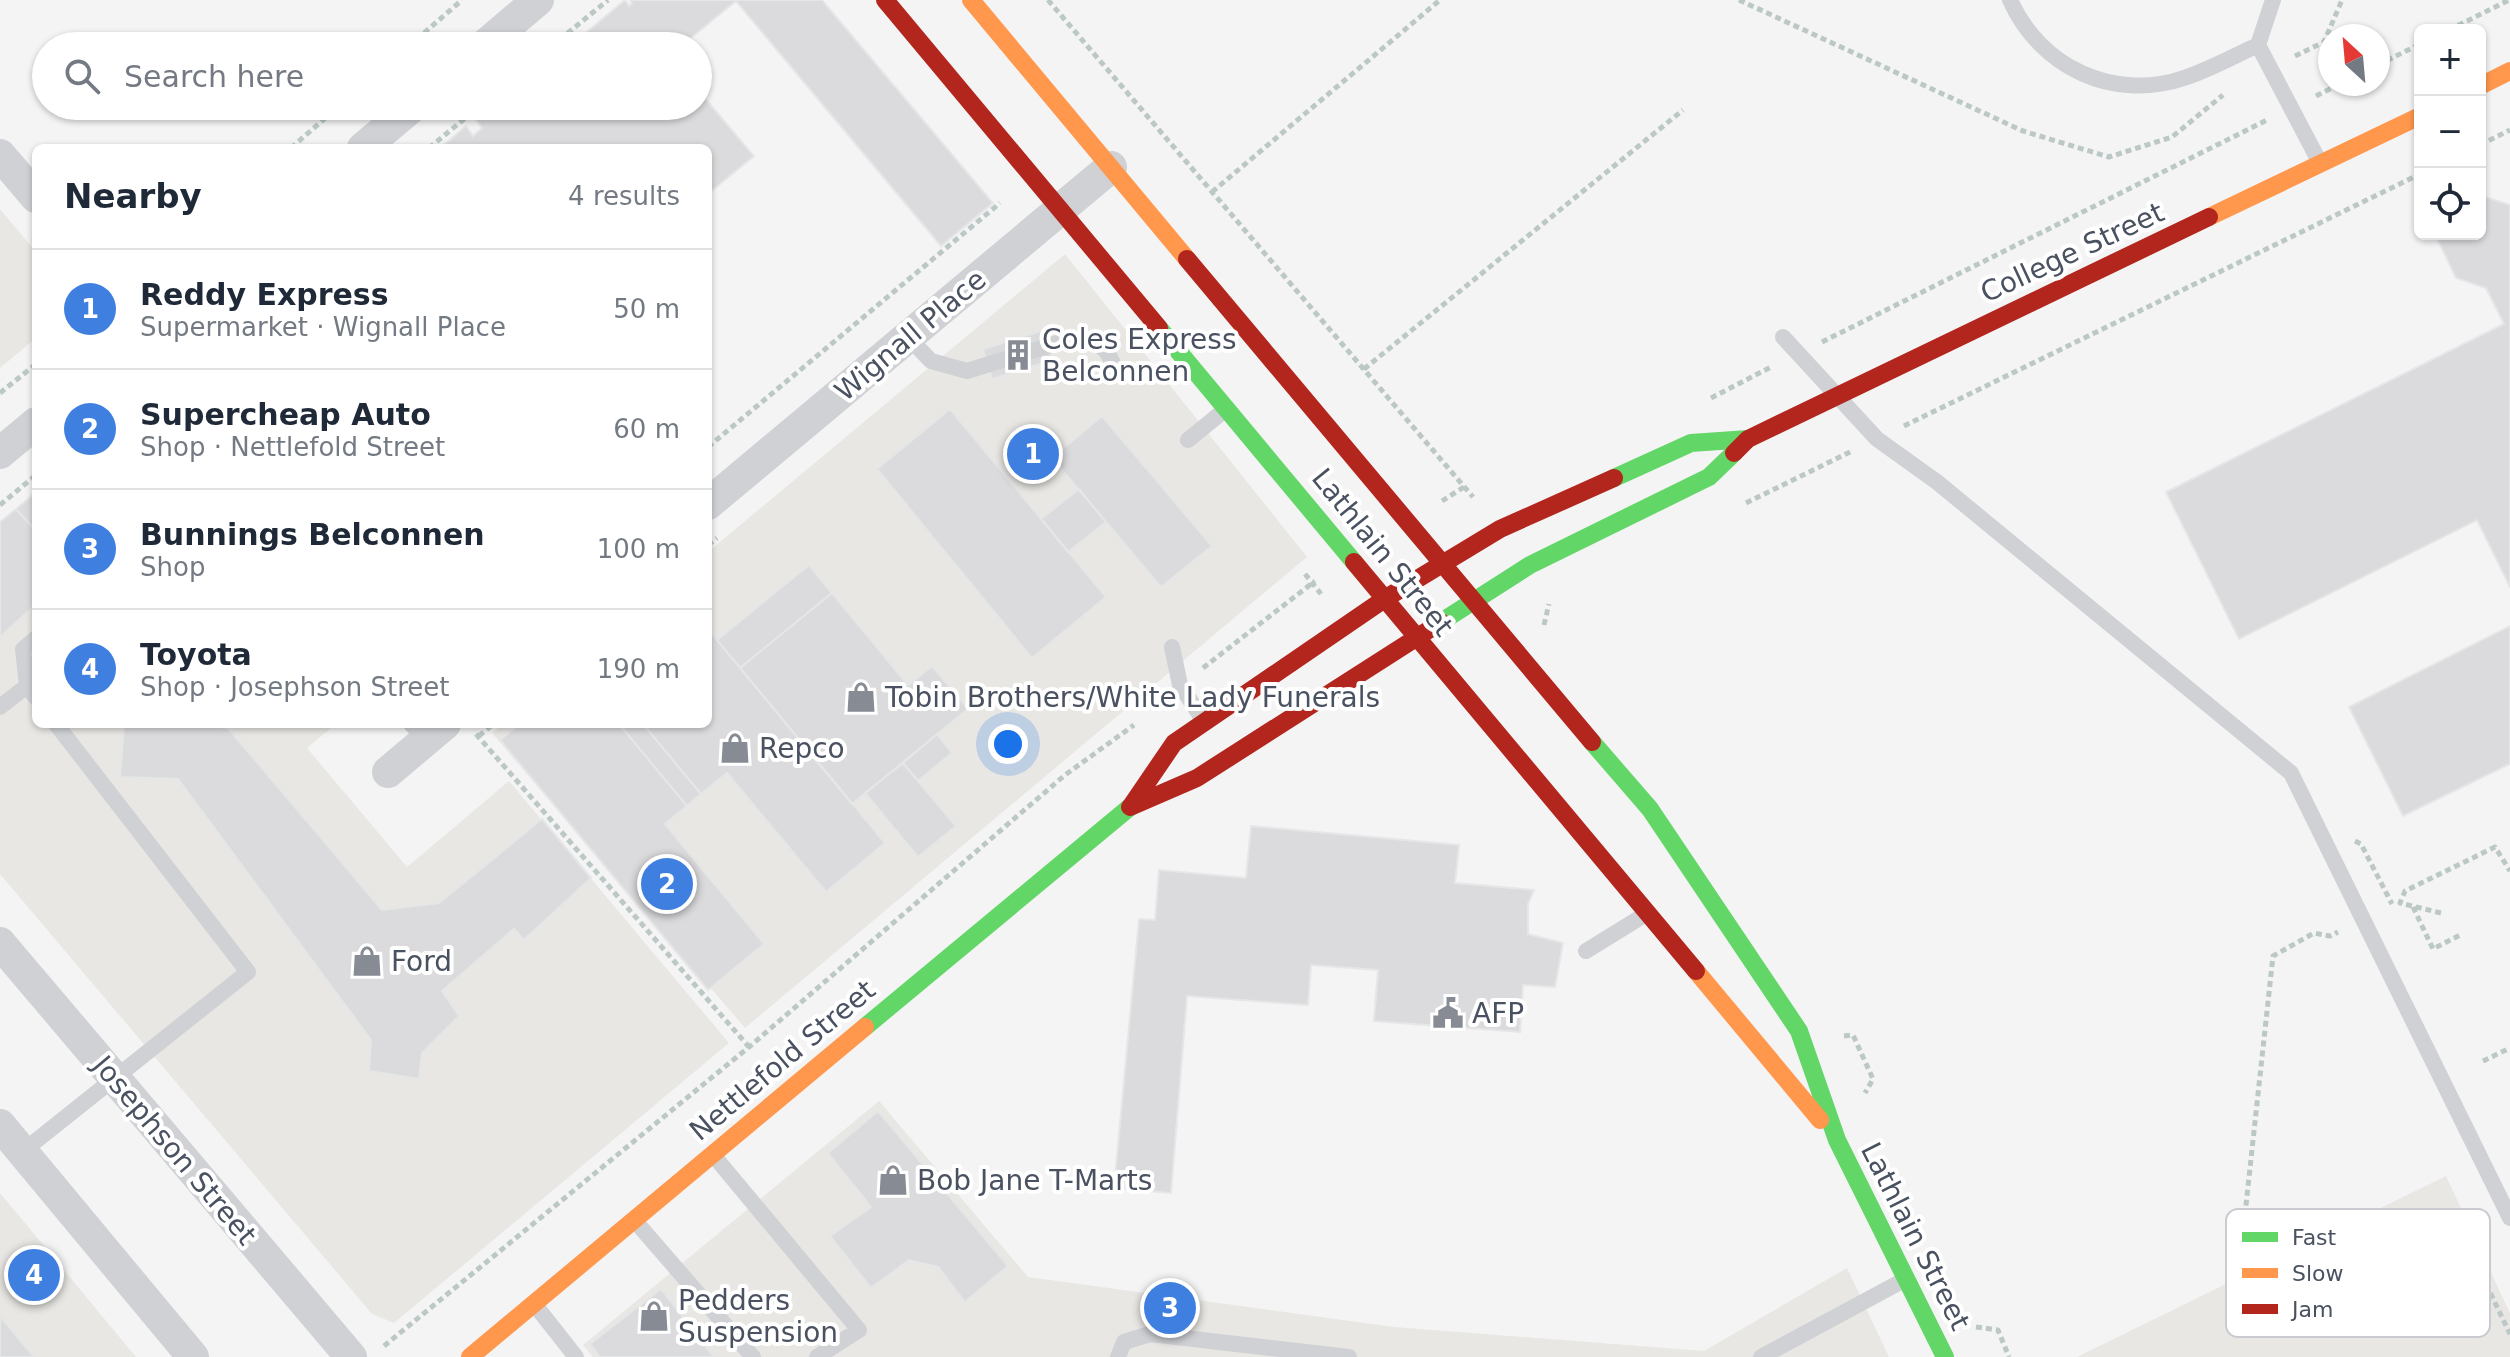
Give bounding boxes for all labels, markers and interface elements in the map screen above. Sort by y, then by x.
north arrow [2318,24,2390,96]
map controls [2414,24,2486,240]
button: + [2414,24,2486,96]
search box [32,32,712,120]
icon: search [60,54,104,98]
text: Search here [124,59,304,94]
button: − [2414,96,2486,168]
button: locate [2414,168,2486,240]
text: Nearby [64,176,202,216]
text: 4 results [568,181,680,211]
street label: College Street [1975,196,2169,309]
street label: Wignall Place [828,263,992,408]
text: Reddy Express [140,277,389,312]
text: 1 [81,294,99,324]
text: 50 m [613,294,680,324]
text: Supermarket · Wignall Place [140,312,506,342]
place label: Coles Express Belconnen [1042,323,1237,388]
building icon: Coles Express Belconnen [1001,338,1035,372]
text: Supercheap Auto [140,397,431,432]
text: 2 [81,414,99,444]
text: 60 m [613,414,680,444]
pin: 1 [1007,424,1059,484]
text: Shop · Nettlefold Street [140,432,445,462]
street label: Lathlain Street [1305,462,1460,643]
text: Bunnings Belconnen [140,517,485,552]
text: 3 [81,534,99,564]
text: 100 m [597,534,680,564]
text: Shop [140,552,205,582]
text: Toyota [140,637,252,672]
text: 4 [81,654,99,684]
text: 190 m [597,654,680,684]
text: Shop · Josephson Street [140,672,450,702]
shop icon: Tobin Brothers/White Lady Funerals [844,680,878,714]
place label: Tobin Brothers/White Lady Funerals [884,681,1380,714]
your location [988,724,1028,764]
shop icon: Repco [718,731,752,765]
place label: Repco [759,732,845,765]
pin: 2 [641,854,693,914]
shop icon: Ford [350,944,384,978]
place label: Ford [391,945,452,978]
street label: Nettlefold Street [683,973,882,1147]
public building icon: AFP [1431,996,1465,1030]
place label: AFP [1472,997,1524,1030]
street label: Josephson Street [85,1048,263,1251]
street label: Lathlain Street [1854,1137,1977,1335]
shop icon: Bob Jane T-Marts [876,1163,910,1197]
place label: Bob Jane T-Marts [917,1164,1152,1197]
legend [2226,1209,2490,1337]
text: Fast [2292,1225,2337,1250]
pin: 4 [8,1245,60,1305]
text: Slow [2292,1261,2344,1286]
pin: 3 [1144,1278,1196,1338]
place label: Pedders Suspension [678,1284,838,1349]
text: Jam [2290,1297,2333,1322]
shop icon: Pedders Suspension [637,1299,671,1333]

